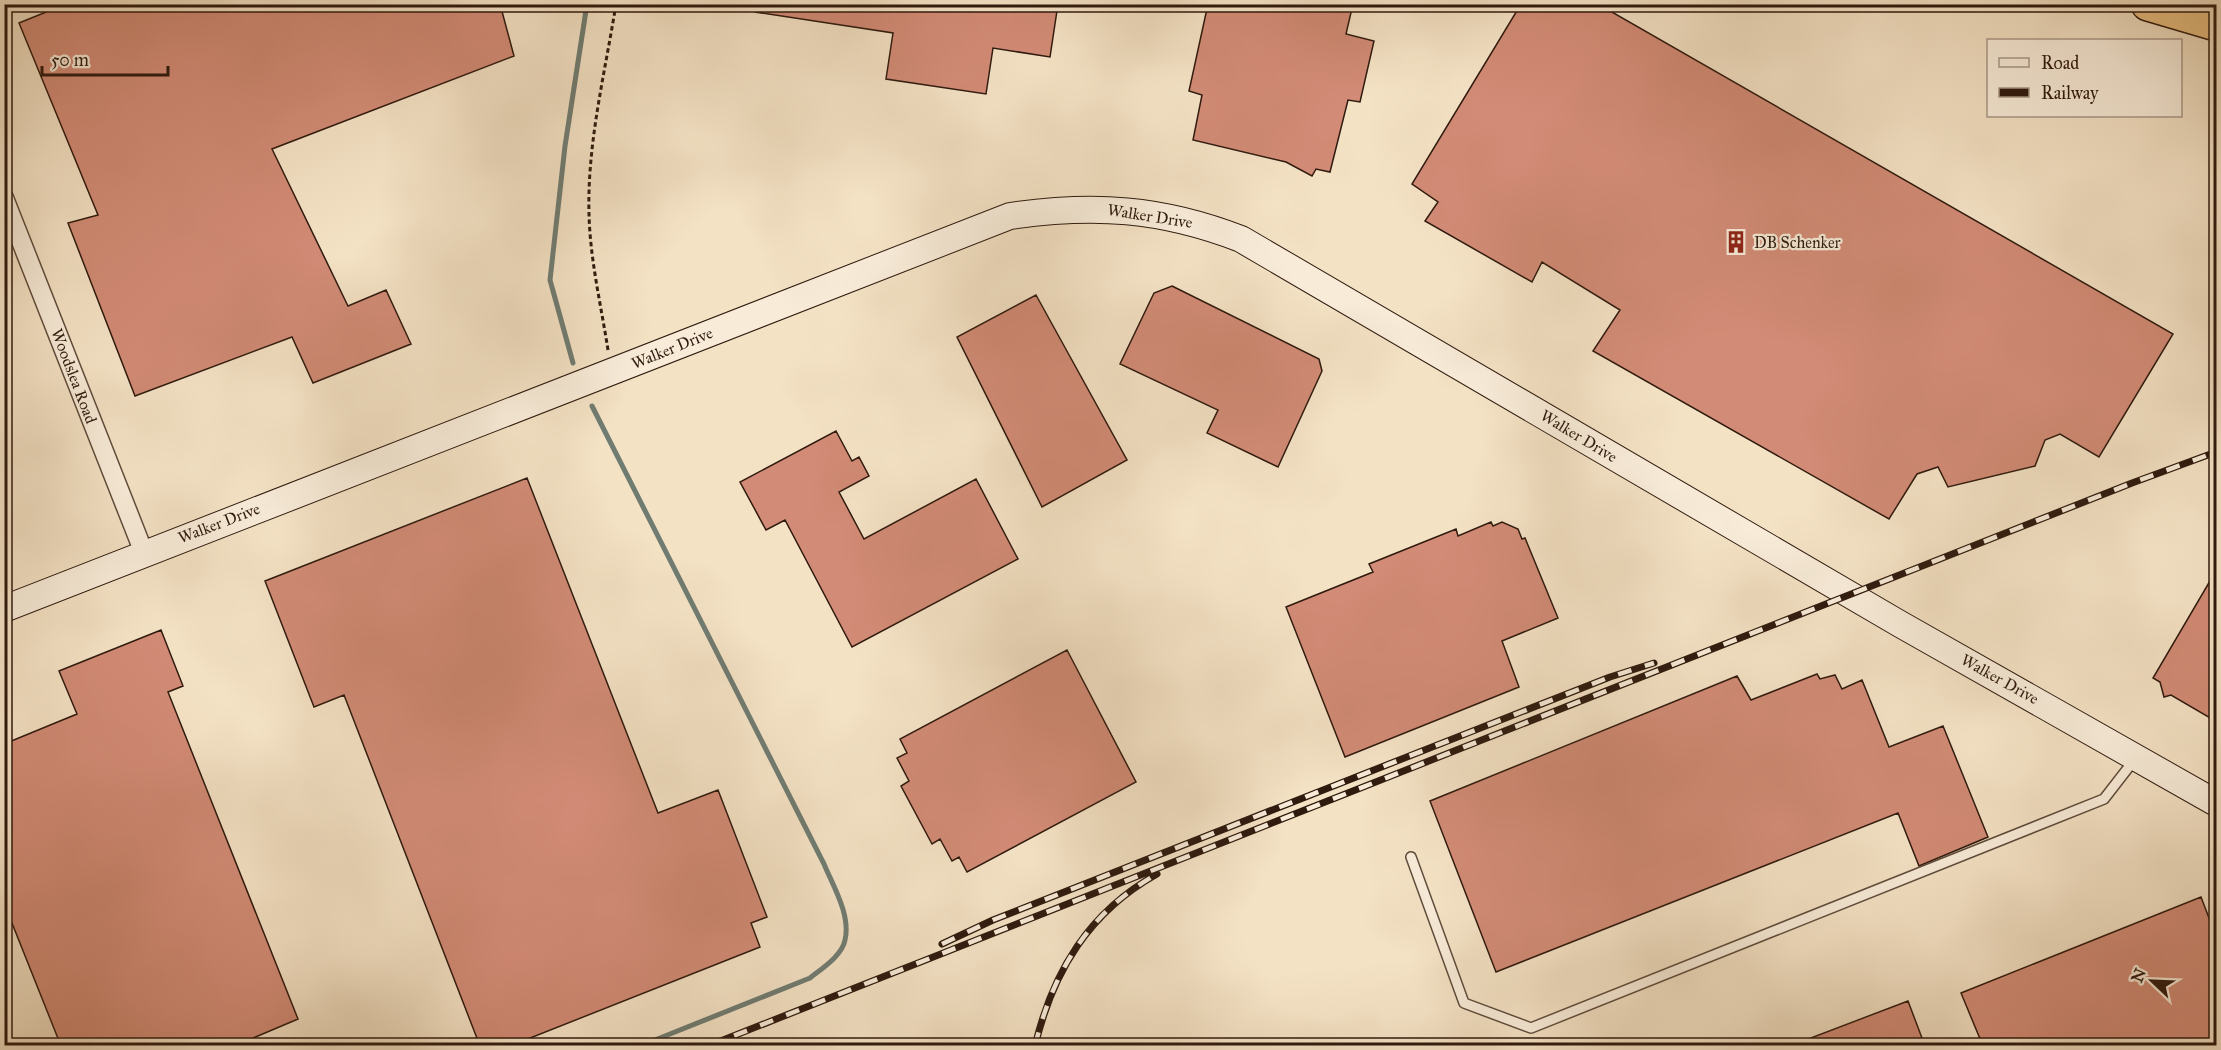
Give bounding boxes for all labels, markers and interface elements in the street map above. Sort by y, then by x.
scale bar [42,39,168,77]
legend [1987,39,2182,117]
text: 50 m [51,49,89,71]
text: Road [2041,52,2079,74]
text: Railway [2041,82,2099,104]
street label: Walker Drive [1106,200,1194,232]
building icon: DB Schenker [1723,229,1749,255]
place label: DB Schenker [1754,233,1841,252]
street label: Walker Drive [629,323,716,373]
street label: Woodslea Road [47,326,101,426]
street label: Walker Drive [1537,406,1621,466]
street label: Walker Drive [175,499,263,547]
street label: Walker Drive [1958,650,2042,708]
north arrow [2122,951,2182,1011]
text: N [2127,965,2150,985]

